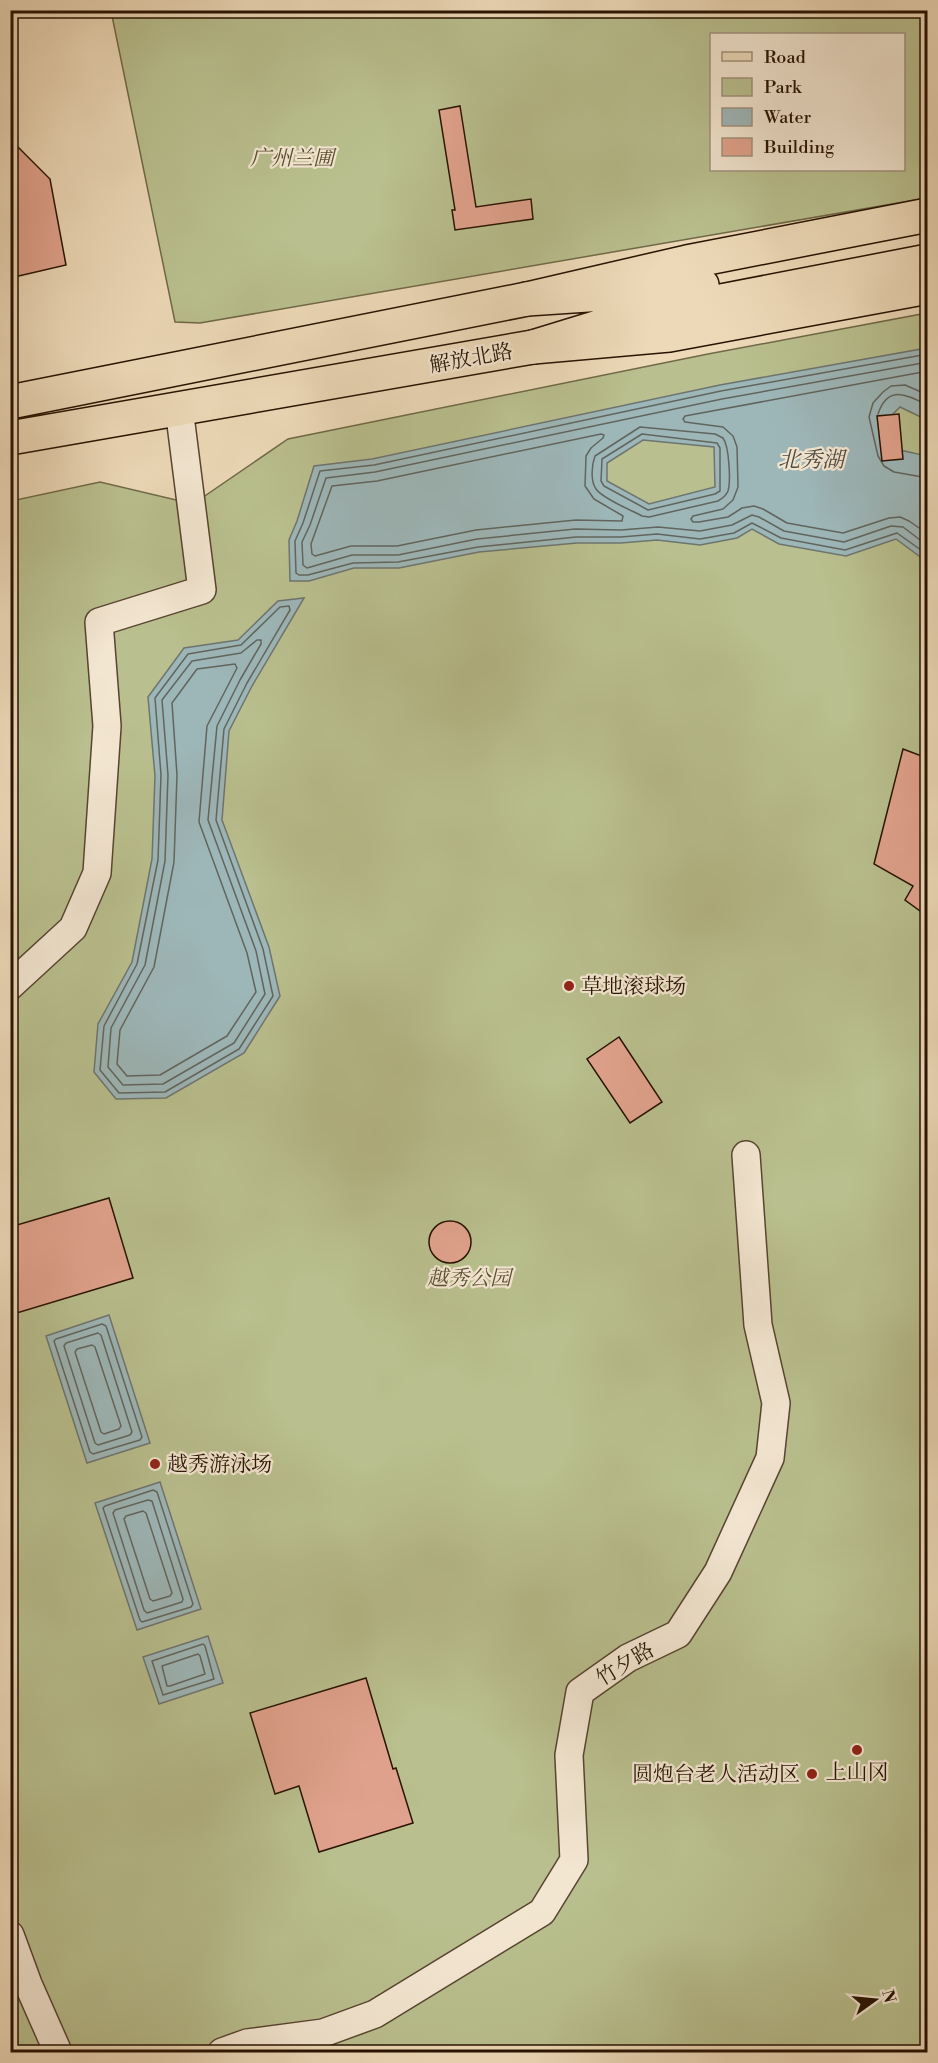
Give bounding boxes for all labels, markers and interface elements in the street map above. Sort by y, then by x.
legend [710,33,905,171]
text: Road [764,46,807,69]
text: Park [764,76,803,99]
text: Water [763,106,812,129]
text: Building [763,136,835,159]
park label: 广州兰圃 [250,146,337,172]
street label: 解放北路 [428,339,515,379]
water label: 北秀湖 [778,447,848,474]
place label: 草地滚球场 [581,974,686,1000]
marker: 草地滚球场 [562,979,576,993]
park label: 越秀公园 [427,1266,514,1292]
place label: 越秀游泳场 [167,1452,272,1478]
marker: 越秀游泳场 [148,1457,162,1471]
street label: 竹夕路 [592,1637,659,1692]
marker: 上山冈 [850,1743,864,1757]
place label: 上山冈 [826,1760,889,1786]
place label: 圆炮台老人活动区 [632,1762,800,1788]
marker: 圆炮台老人活动区 [805,1767,819,1781]
north arrow [845,1970,905,2030]
text: N [877,1988,900,2005]

